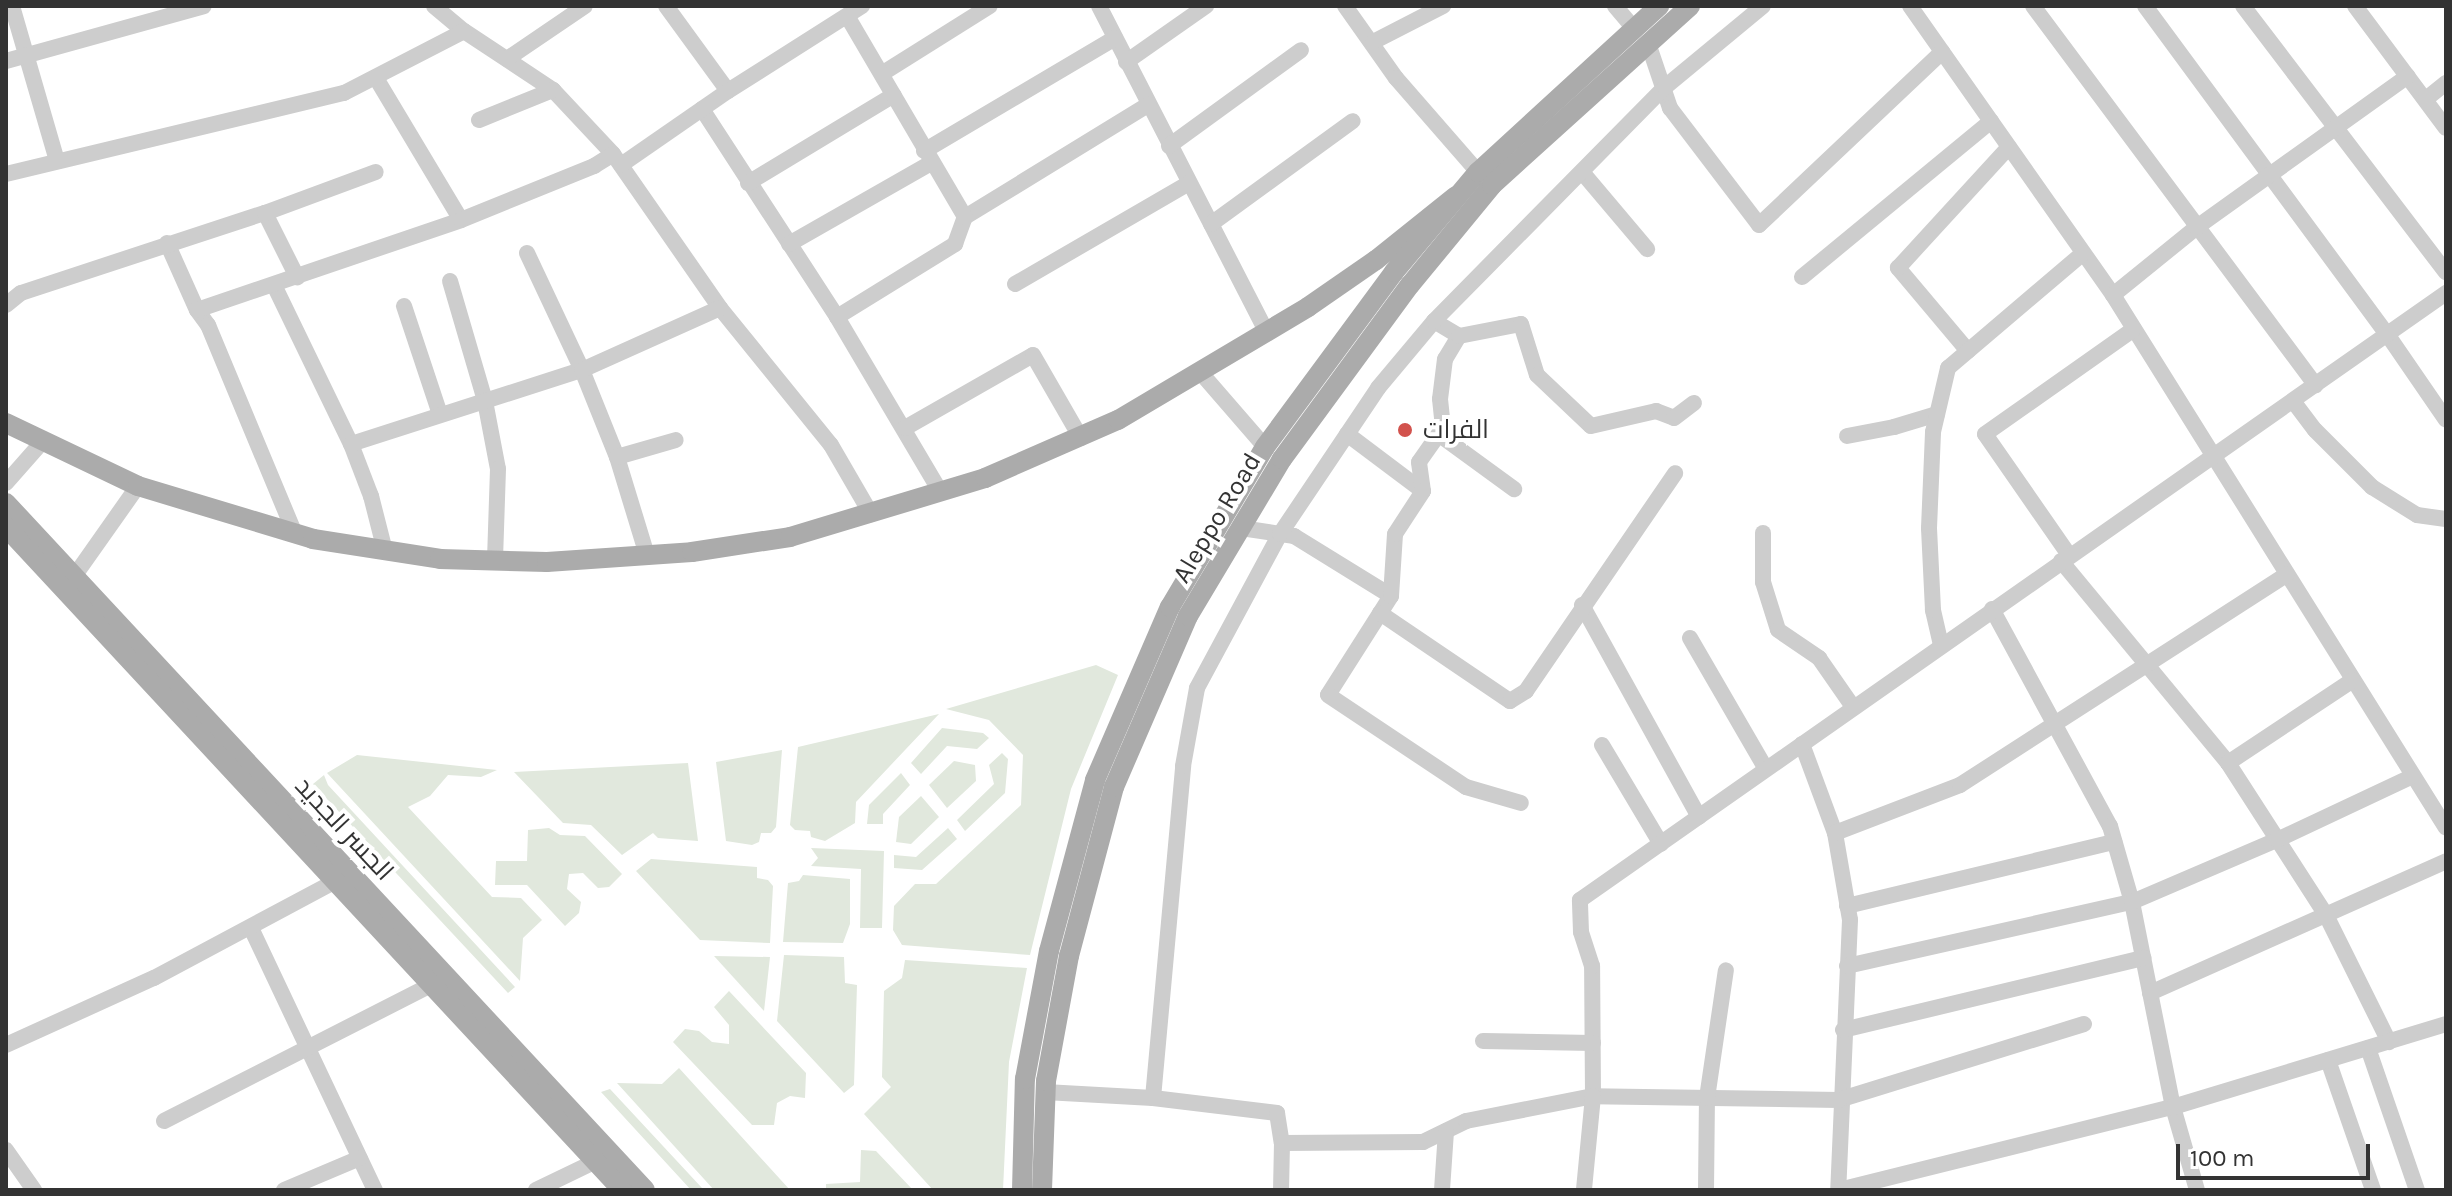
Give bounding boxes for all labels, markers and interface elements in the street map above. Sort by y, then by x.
place label: الفرات [1423,414,1489,446]
marker: الفرات [1394,419,1416,441]
street label: Aleppo Road [1166,447,1268,589]
street label: الجسر الجديد [288,771,400,887]
scale bar [2180,1128,2374,1178]
text: 100 m [2190,1144,2255,1172]

